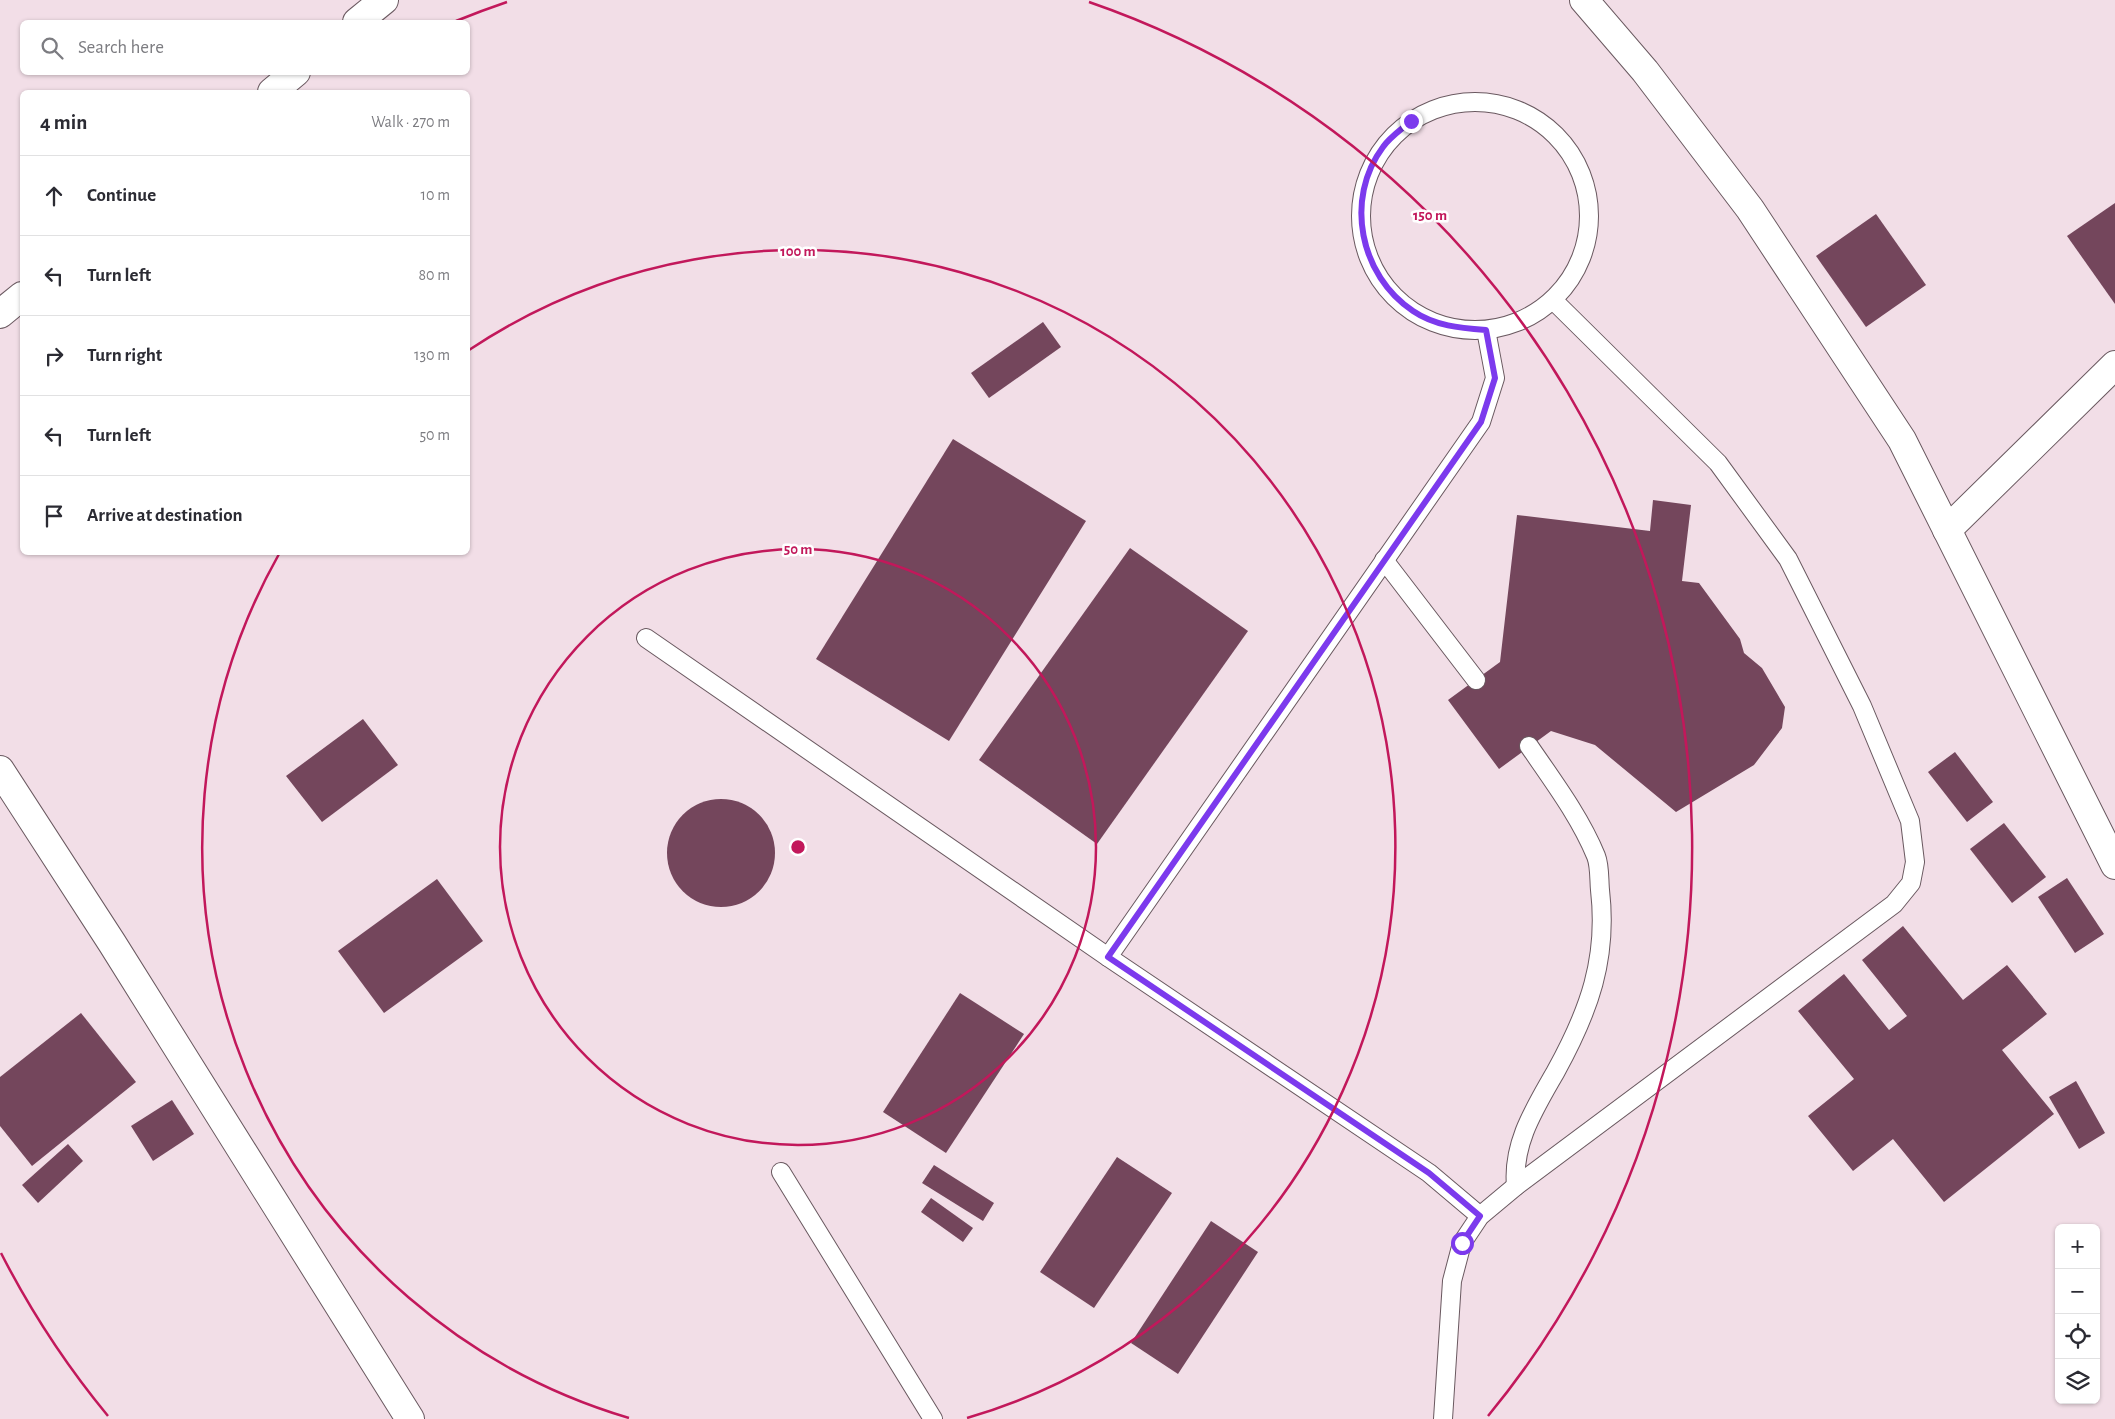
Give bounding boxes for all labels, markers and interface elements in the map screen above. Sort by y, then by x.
search box [20,20,470,75]
icon: search [38,34,66,62]
text: Search here [78,38,164,57]
route end [1400,110,1423,133]
text: 4 min [40,112,87,133]
text: Walk · 270 m [371,114,450,130]
icon: ahead [40,182,68,210]
text: Continue [87,186,156,205]
text: 10 m [421,187,450,203]
text: 150 m [1413,208,1447,223]
text: 100 m [780,244,816,259]
icon: left [40,262,68,290]
text: Turn left [87,266,151,285]
text: 80 m [419,267,450,283]
icon: right [40,342,68,370]
text: Turn right [87,346,162,365]
text: 130 m [414,347,450,363]
icon: left [40,422,68,450]
text: Turn left [87,426,151,445]
text: 50 m [419,427,450,443]
icon: arrive [40,502,68,530]
text: Arrive at destination [87,506,243,525]
text: 50 m [784,542,812,557]
centre of rings [789,838,807,856]
map controls [2055,1224,2100,1404]
button: + [2055,1224,2100,1269]
route start [1451,1232,1474,1255]
button: − [2055,1269,2100,1314]
button: locate [2055,1314,2100,1359]
button: layers [2055,1359,2100,1404]

